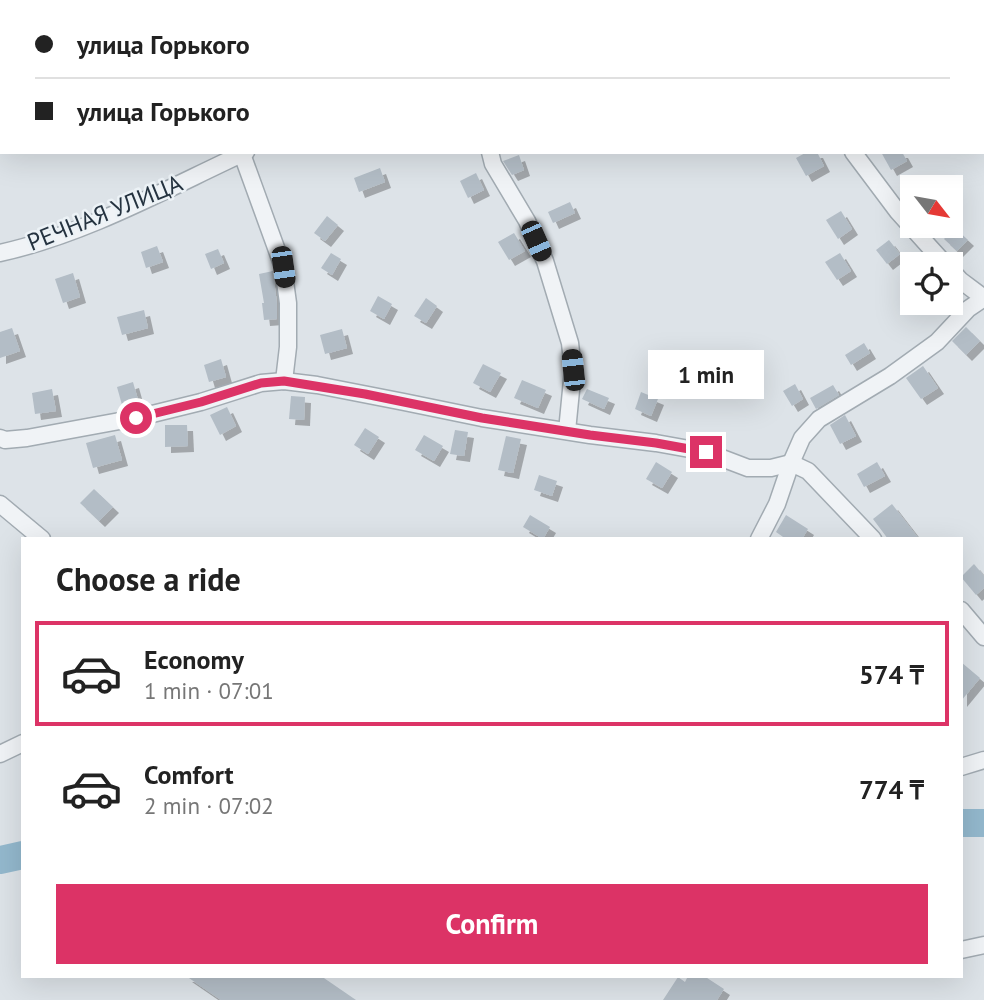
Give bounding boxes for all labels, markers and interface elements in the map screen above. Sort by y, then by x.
text: улица Горького [77,28,250,61]
text: улица Горького [77,95,250,128]
street label: РЕЧНАЯ УЛИЦА [23,167,187,258]
north arrow [900,175,962,238]
map controls [900,175,963,315]
car [518,218,555,264]
car [270,245,297,289]
button: locate [900,252,963,315]
car [561,348,586,392]
callout: 1 min [648,350,764,400]
text: 1 min [678,360,734,389]
route start [120,402,152,434]
route end [690,436,722,468]
text: Choose a ride [56,558,241,600]
icon: car [60,642,123,705]
text: Economy [144,643,244,676]
text: 574 ₸ [859,658,924,691]
text: 1 min · 07:01 [144,676,274,705]
icon: car [60,757,123,820]
text: Comfort [144,758,234,791]
text: 774 ₸ [859,773,924,806]
text: 2 min · 07:02 [144,791,274,820]
button: Confirm [56,884,928,964]

